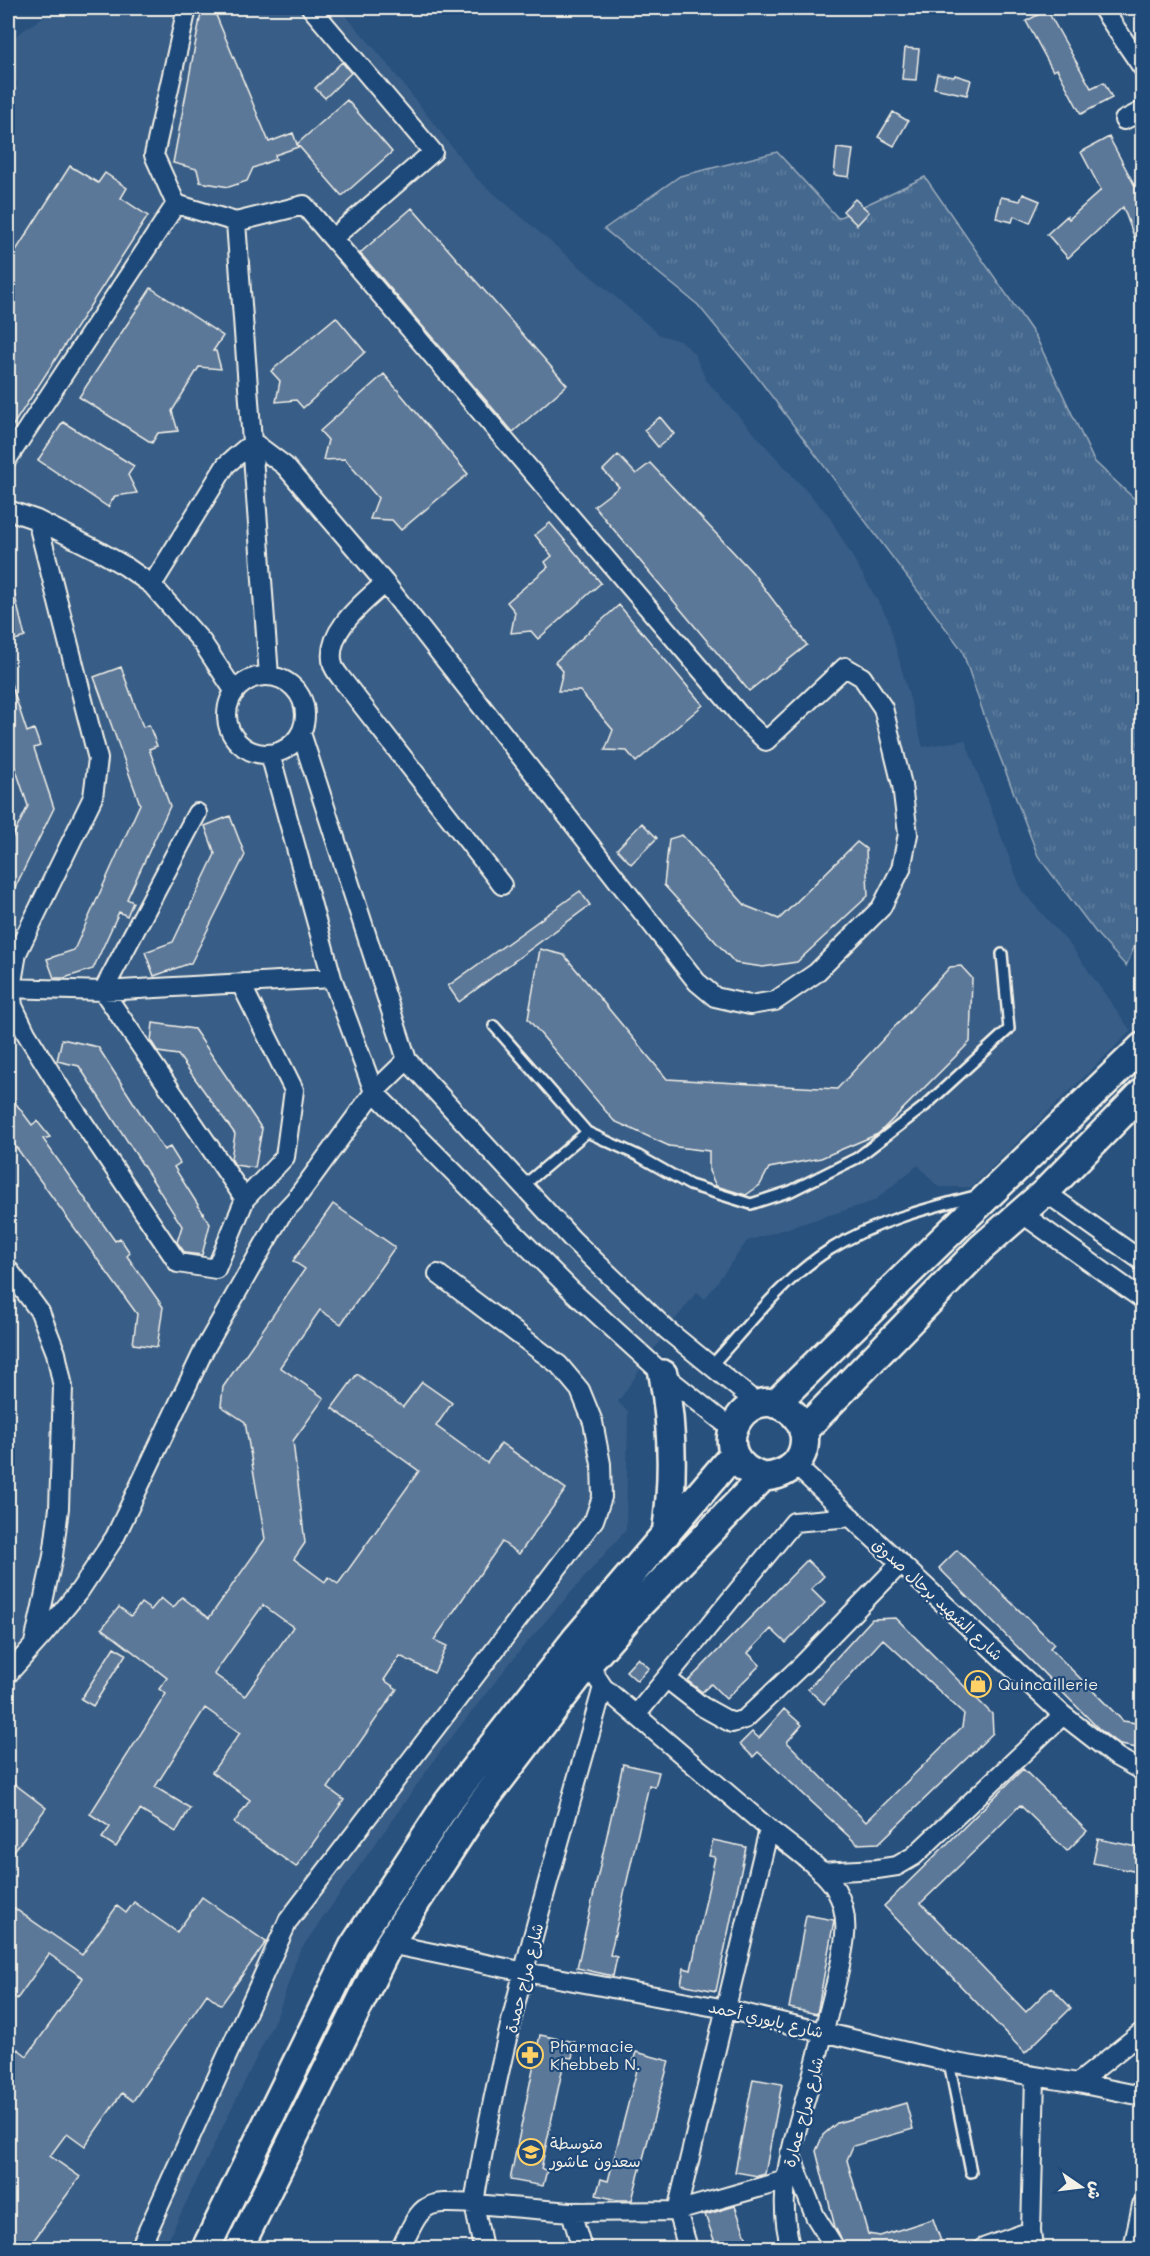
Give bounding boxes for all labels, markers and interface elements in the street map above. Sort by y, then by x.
street label: شارع الشهيد برحال صدوق [867,1533,1008,1666]
shop icon: Quincaillerie [963,1669,993,1699]
place label: Quincaillerie [998,1673,1098,1694]
street label: شارع مراح حمدة [500,1921,549,2035]
street label: شارع بابوري أحمد [706,1995,826,2044]
place label: Pharmacie Khebbeb N. [550,2035,641,2074]
pharmacy icon: Pharmacie Khebbeb N. [515,2040,545,2070]
street label: شارع مراح عمارة [778,2054,829,2170]
place label: متوسطة سعدون عاشور [548,2132,641,2172]
school or university icon: متوسطة سعدون عاشور [516,2137,546,2167]
north arrow [1051,2157,1111,2217]
text: ش [1084,2180,1108,2202]

